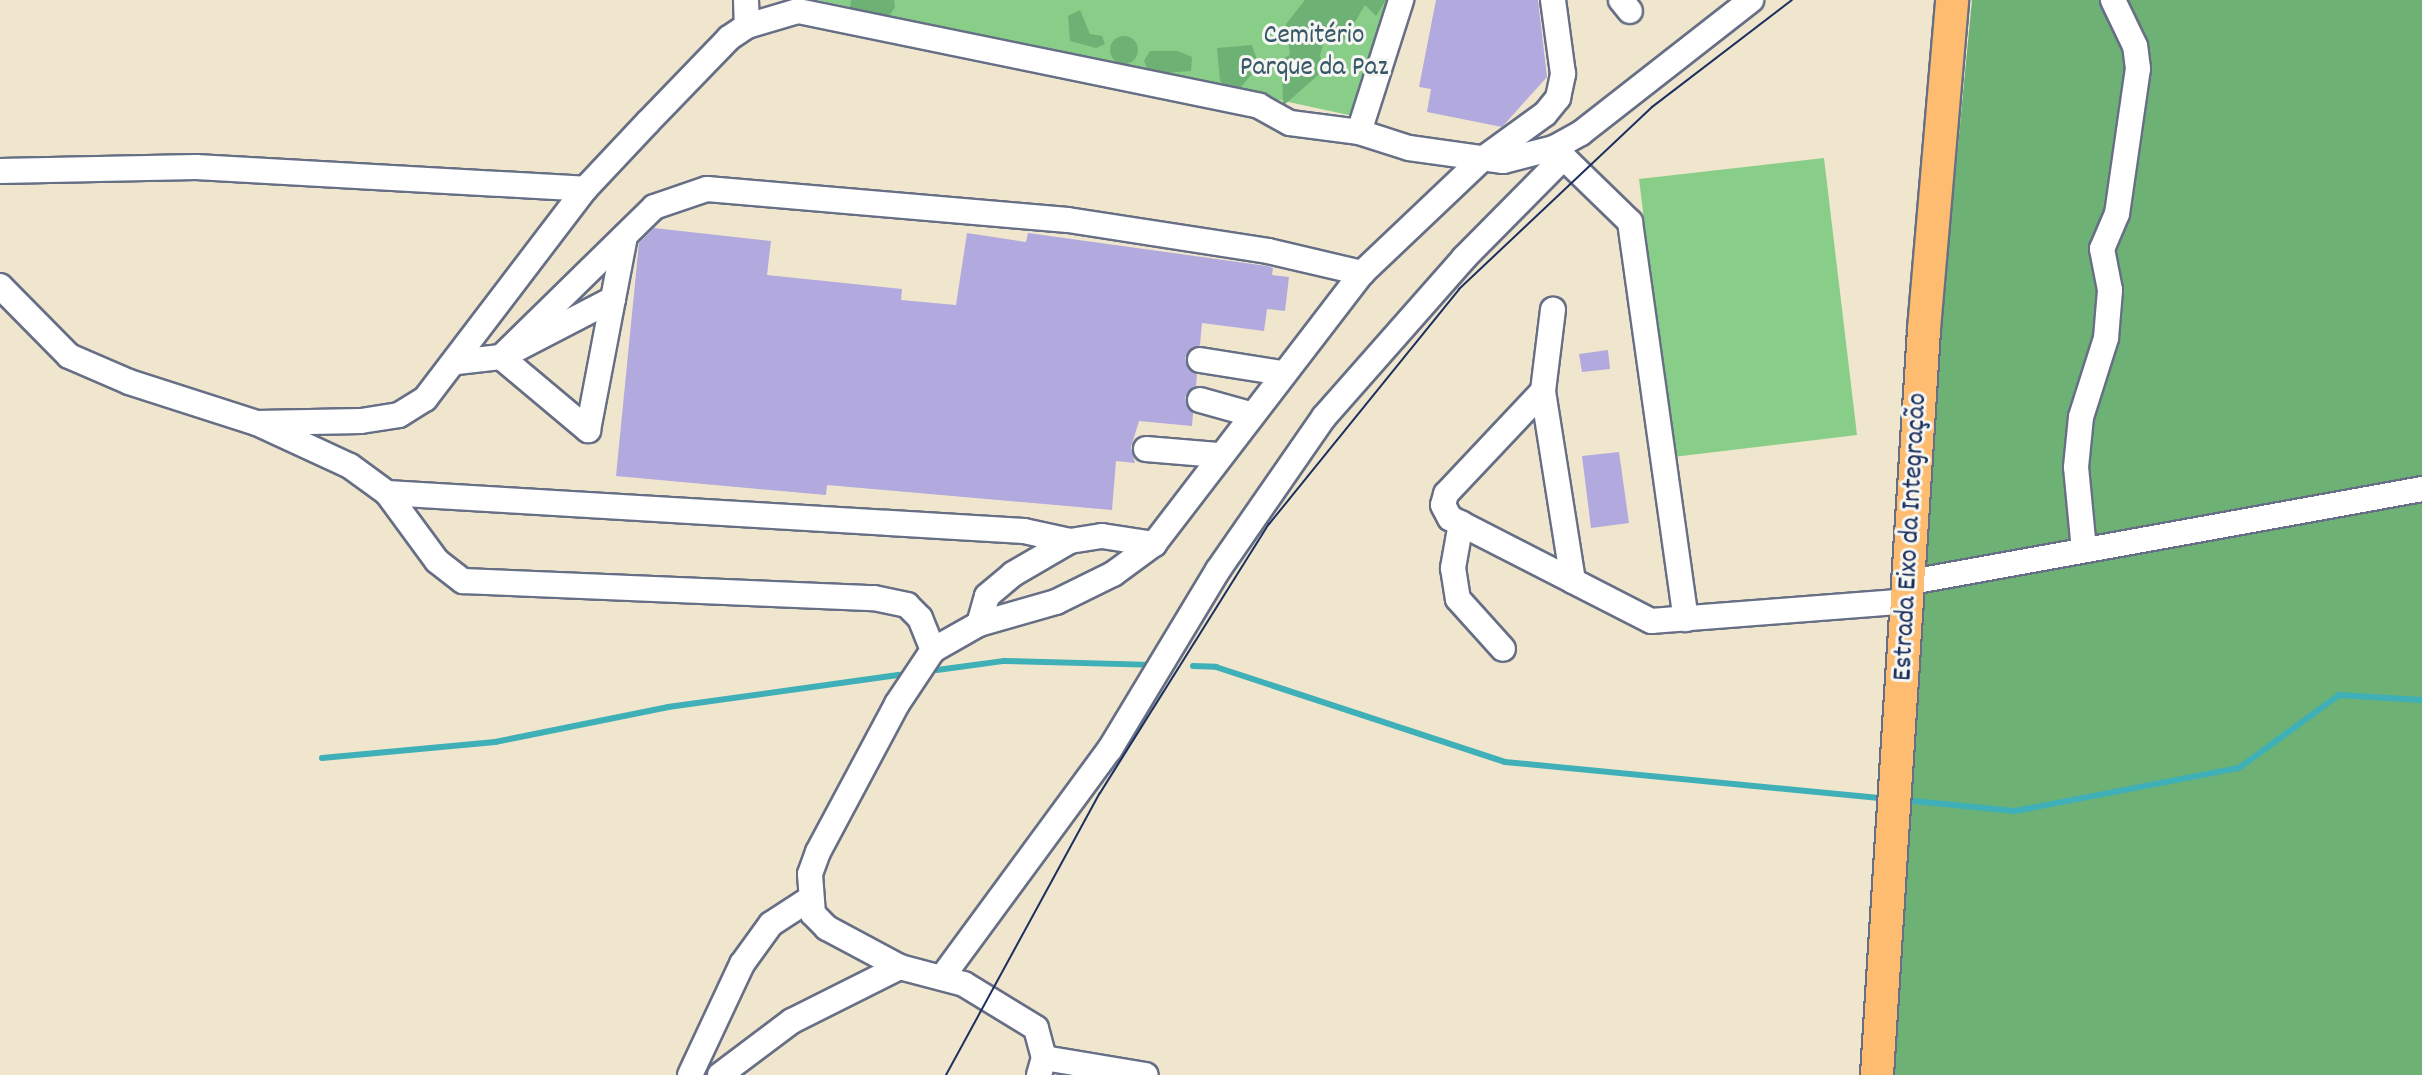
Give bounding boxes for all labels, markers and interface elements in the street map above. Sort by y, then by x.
park label: Cemitério Parque da Paz [1240,20,1388,86]
street label: Estrada Eixo da Integração [1888,392,1936,682]

